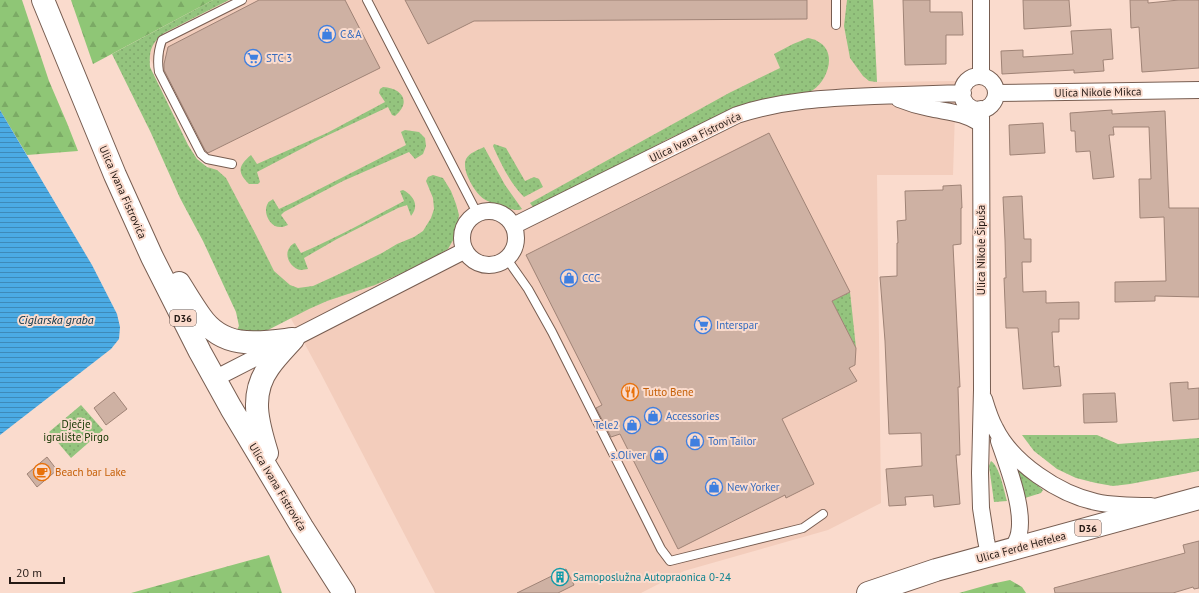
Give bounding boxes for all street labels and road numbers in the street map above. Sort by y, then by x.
street label: Ulica Nikole Mikca [1054,84,1142,100]
street label: Ulica Ivana Fistrovića [647,109,743,165]
street label: Ulica Ivana Fistrovića [96,143,150,241]
street label: Ulica Nikole Šipuša [974,205,988,295]
road number: D36 [170,310,196,326]
street label: Ulica Ivana Fistrovića [246,440,310,534]
road number: D36 [1075,520,1101,536]
street label: Ulica Ferde Hefelea [975,528,1067,566]

